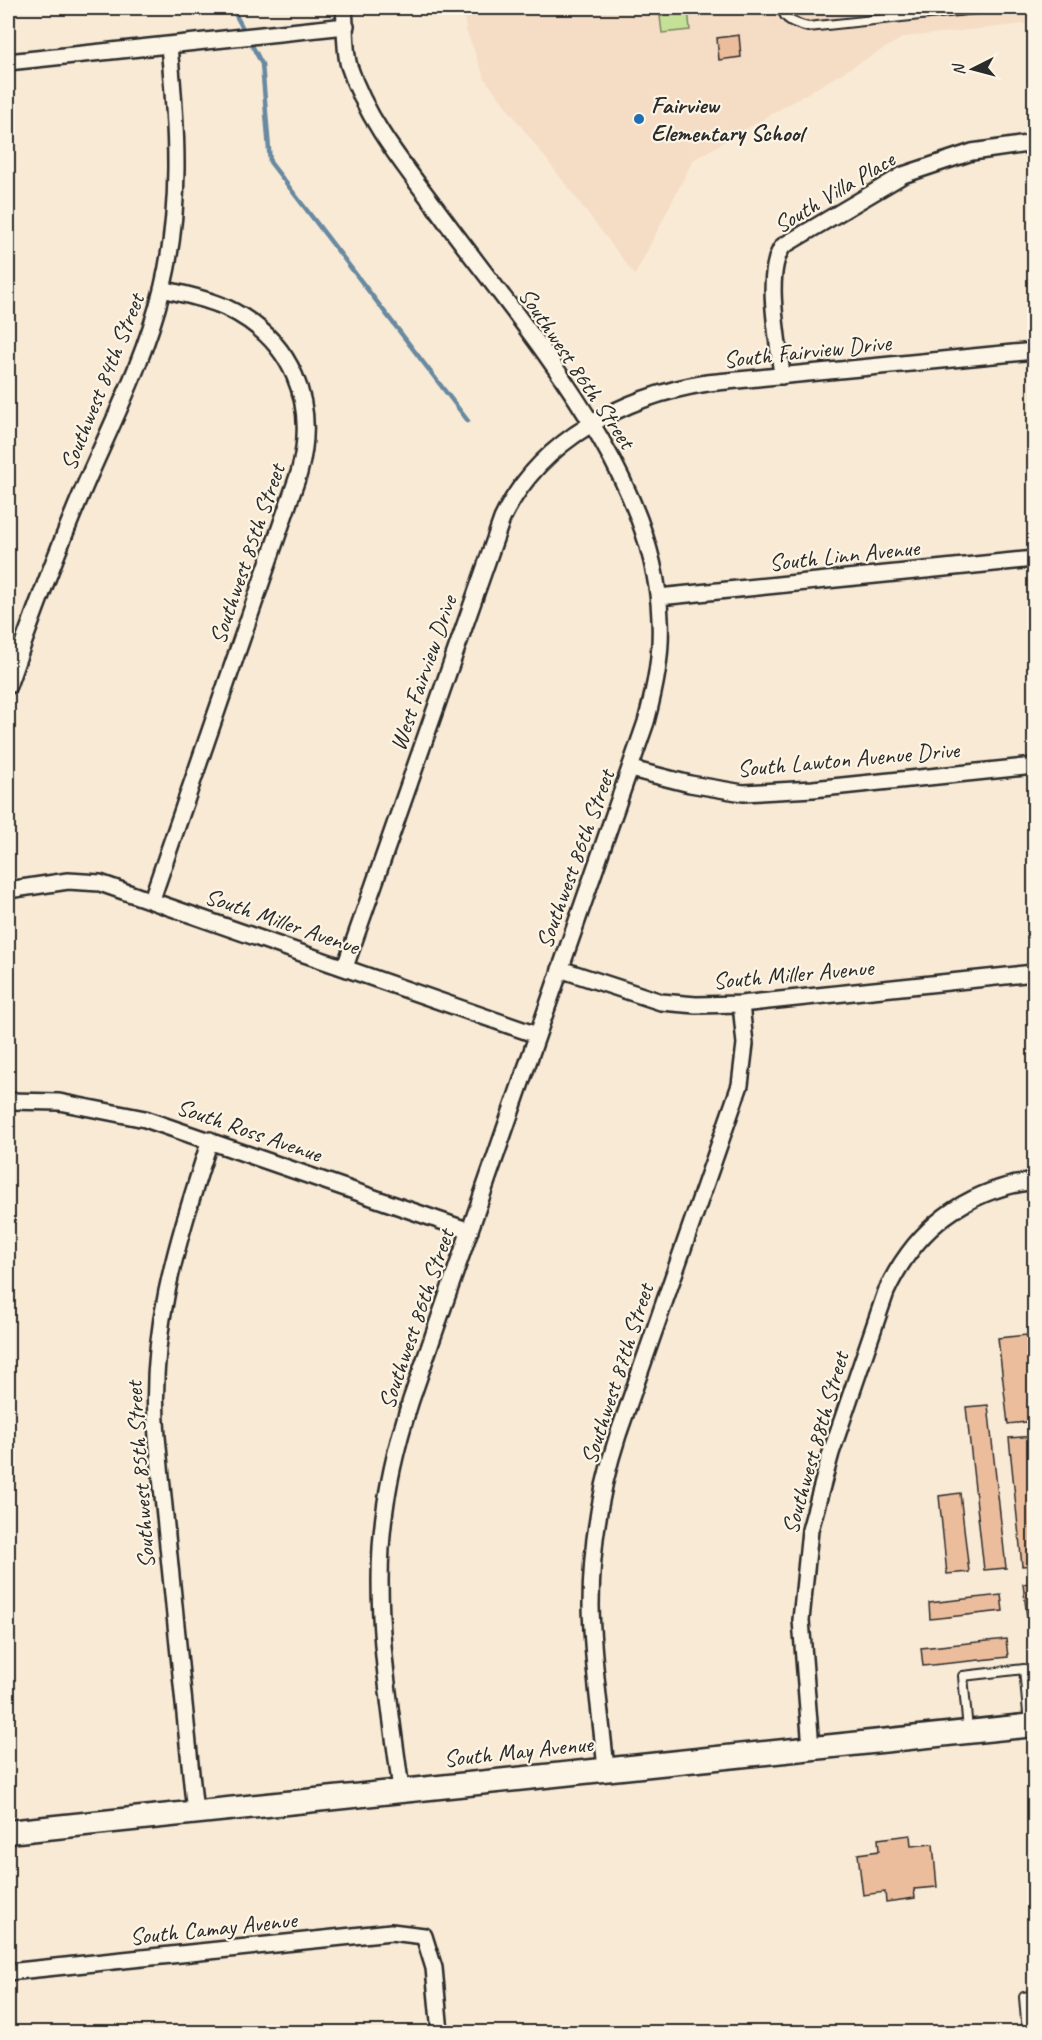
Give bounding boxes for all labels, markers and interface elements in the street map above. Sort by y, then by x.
north arrow [943,39,1003,99]
text: N [948,61,970,76]
place label: Fairview Elementary School [651,90,808,148]
marker: Fairview Elementary School [632,112,646,126]
street label: South Villa Place [768,143,902,240]
street label: Southwest 86th Street [512,282,643,456]
street label: Southwest 84th Street [53,287,152,475]
street label: South Fairview Drive [722,327,894,375]
street label: Southwest 85th Street [202,458,292,648]
street label: South Linn Avenue [767,532,923,578]
street label: West Fairview Drive [382,589,464,754]
street label: South Lawton Avenue Drive [736,734,962,784]
street label: Southwest 86th Street [529,764,622,952]
street label: South Miller Avenue [201,881,365,962]
street label: South Miller Avenue [712,952,877,996]
street label: South Ross Avenue [173,1091,327,1170]
street label: Southwest 86th Street [371,1223,461,1413]
street label: Southwest 87th Street [574,1278,661,1468]
street label: Southwest 88th Street [775,1347,856,1537]
street label: Southwest 85th Street [118,1378,162,1570]
street label: South May Avenue [442,1728,596,1774]
street label: South Camay Avenue [128,1904,300,1952]

